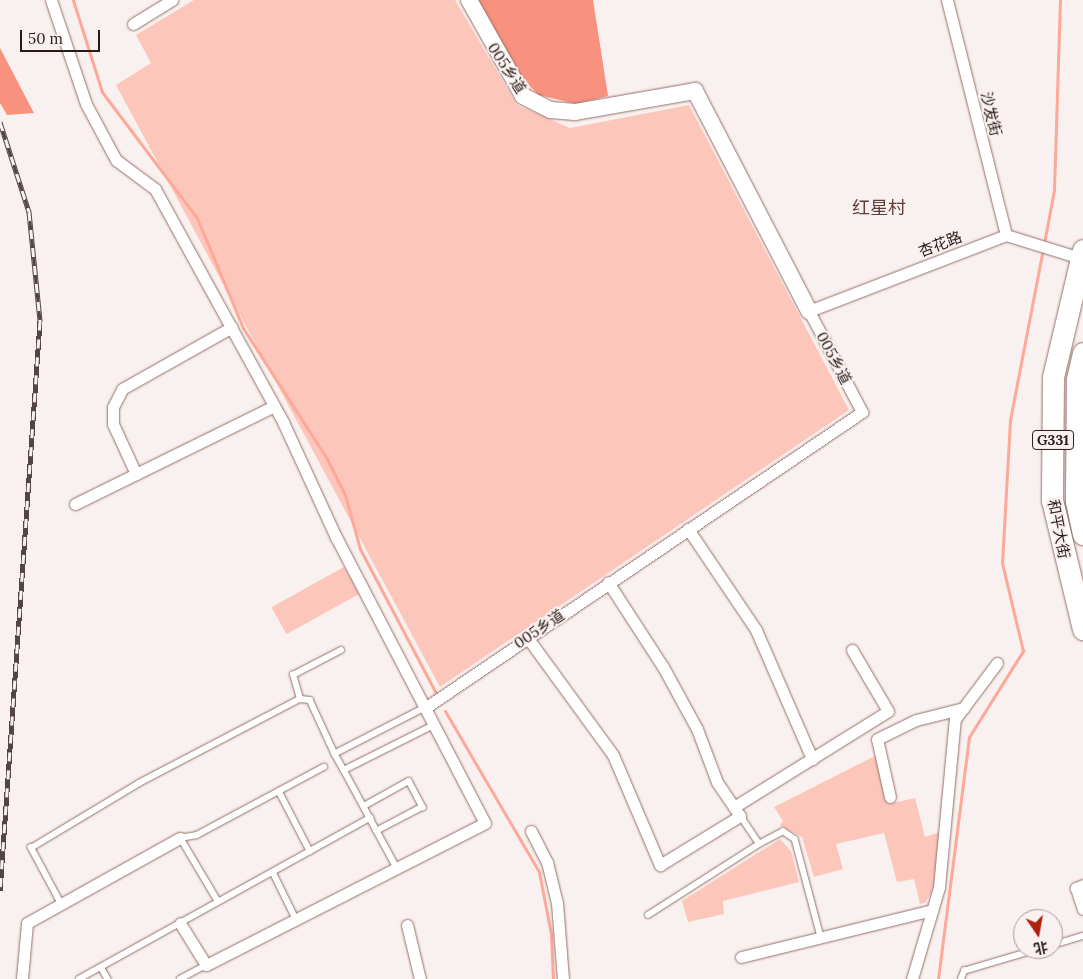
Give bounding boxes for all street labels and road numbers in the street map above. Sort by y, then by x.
street label: 005乡道 [484,39,530,97]
street label: 沙发街 [977,90,1005,138]
street label: 杏花路 [916,228,964,260]
street label: 005乡道 [813,329,855,387]
road number: G331 [1032,428,1074,452]
street label: 和平大街 [1044,498,1074,560]
street label: 005乡道 [510,606,568,652]

